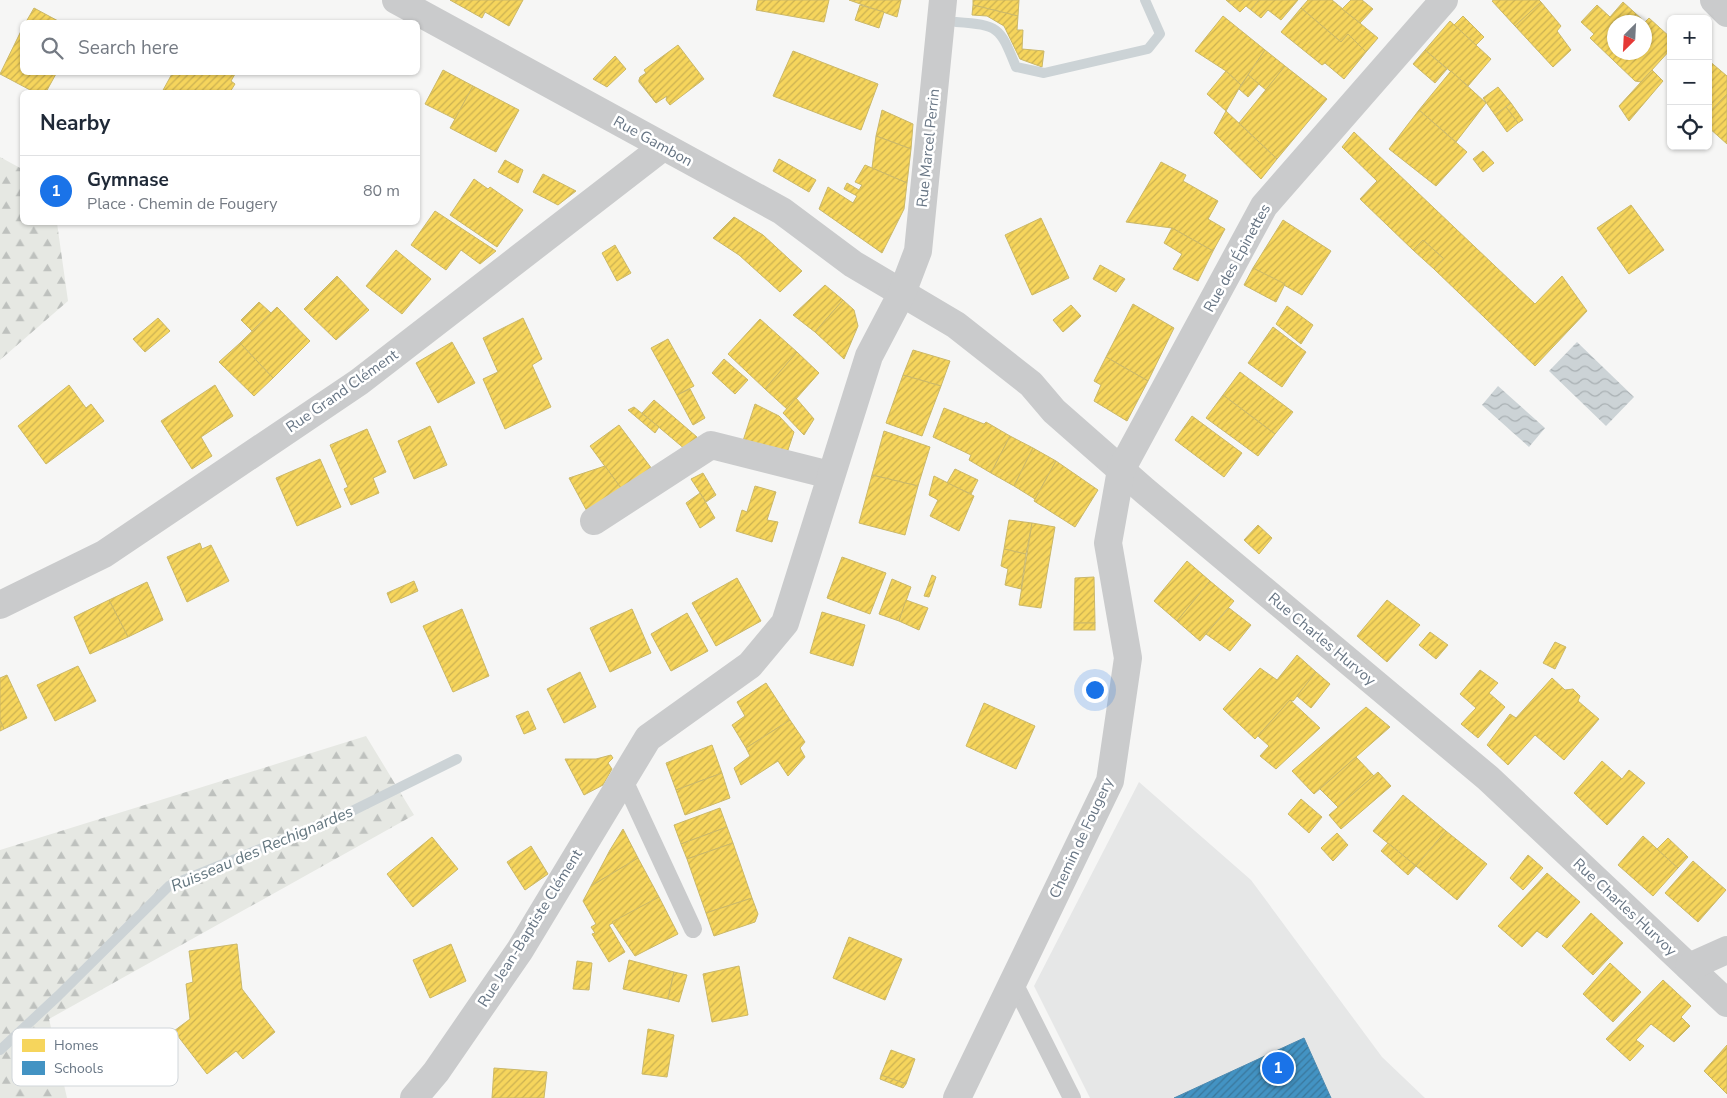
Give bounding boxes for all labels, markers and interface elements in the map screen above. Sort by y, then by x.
north arrow [1607,15,1652,60]
map controls [1667,15,1712,150]
button: + [1667,15,1712,60]
search box [20,20,420,75]
icon: search [38,34,66,62]
text: Search here [78,35,179,61]
button: − [1667,60,1712,105]
street label: Rue Marcel Perrin [912,88,944,208]
button: locate [1667,105,1712,150]
text: Nearby [40,109,110,137]
street label: Rue Gambon [610,111,696,171]
text: Gymnase [87,167,169,193]
text: 1 [51,180,61,202]
text: 80 m [363,180,400,202]
text: Place · Chemin de Fougery [87,193,278,215]
street label: Rue des Épinettes [1199,200,1275,316]
street label: Rue Grand Clément [282,344,403,437]
street label: Rue Charles Hurvoy [1264,588,1380,690]
your location [1082,677,1108,703]
street label: Chemin de Fougery [1044,774,1118,902]
water label: Ruisseau des Rechignardes [168,800,357,897]
street label: Rue Jean-Baptiste Clément [473,845,587,1011]
street label: Rue Charles Hurvoy [1569,854,1681,960]
legend [12,1028,178,1086]
text: Homes [54,1036,99,1055]
pin: 1 [1262,1049,1294,1087]
text: Schools [54,1059,104,1078]

